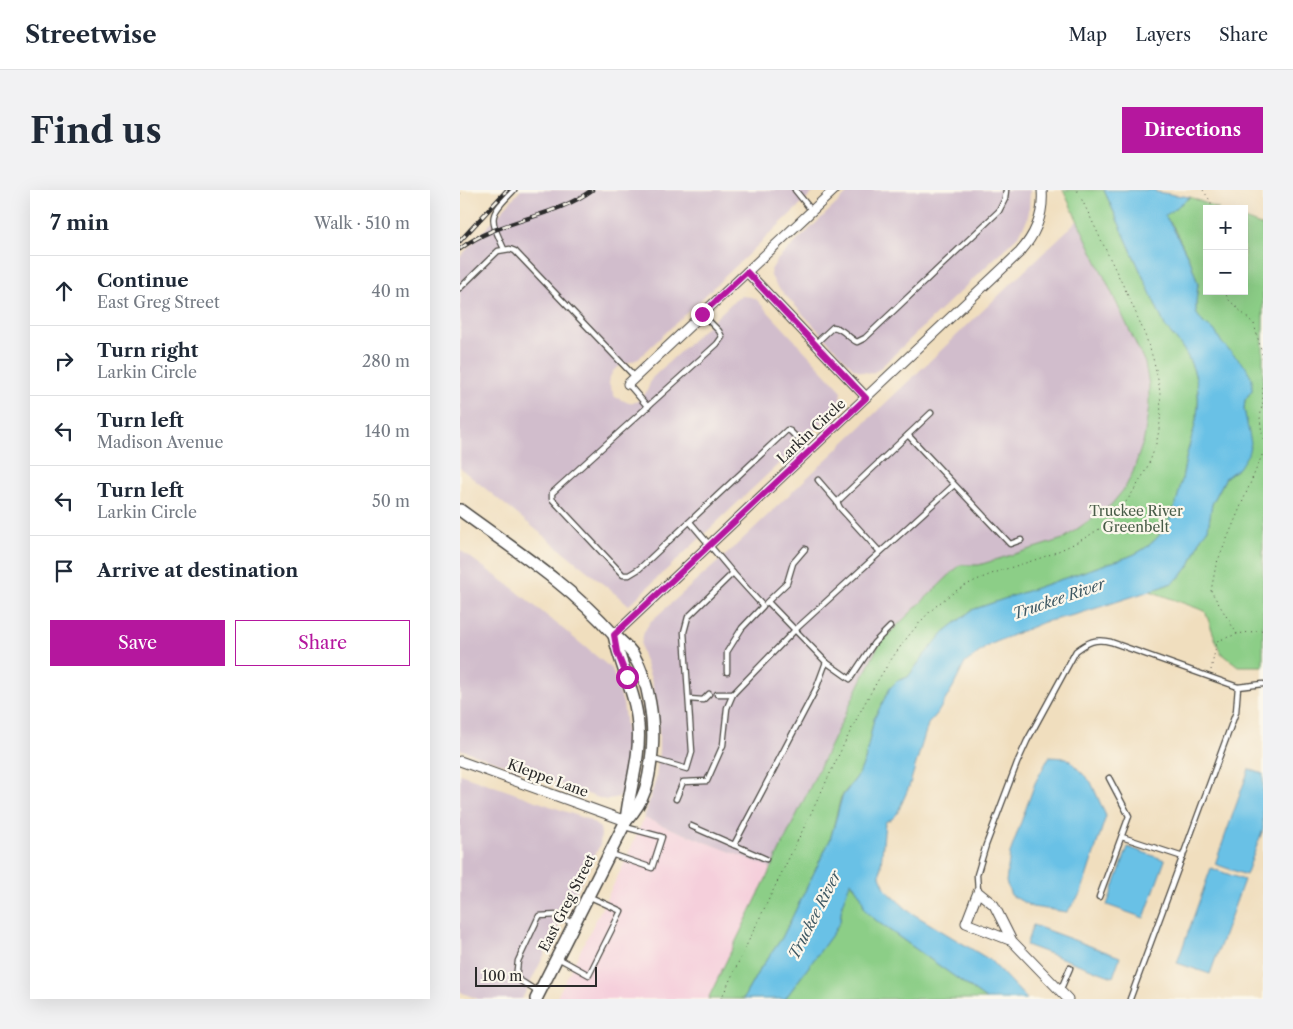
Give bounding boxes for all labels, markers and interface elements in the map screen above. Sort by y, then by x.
text: Streetwise [25,20,157,49]
text: Map [1069,24,1107,46]
text: Layers [1135,24,1191,46]
text: Share [1219,24,1268,46]
button: Directions [1122,107,1263,153]
text: Find us [30,109,162,152]
map controls [1203,205,1248,295]
button: + [1203,205,1248,250]
text: 7 min [50,210,109,235]
text: Walk · 510 m [314,213,410,233]
button: − [1203,250,1248,295]
text: Continue [97,269,189,292]
icon: ahead [50,277,78,305]
text: 40 m [371,281,410,301]
text: East Greg Street [97,292,220,312]
route end [691,303,714,326]
text: Turn right [97,339,198,362]
icon: right [50,347,78,375]
text: 280 m [362,351,410,371]
text: Larkin Circle [97,362,197,382]
street label: Larkin Circle [773,395,849,467]
text: Turn left [97,409,184,432]
icon: left [50,417,78,445]
text: 140 m [365,421,410,441]
text: Madison Avenue [97,432,223,452]
text: Turn left [97,479,184,502]
icon: left [50,487,78,515]
text: 50 m [372,491,410,511]
text: Larkin Circle [97,502,197,522]
park label: Truckee River Greenbelt [1089,502,1183,536]
icon: arrive [50,557,78,585]
text: Arrive at destination [97,559,298,582]
water label: Truckee River [1010,574,1109,623]
button: Save [50,620,225,666]
button: Share [235,620,410,666]
route start [616,666,639,689]
street label: Kleppe Lane [505,755,591,801]
street label: East Greg Street [535,851,599,955]
water label: Truckee River [784,867,845,962]
scale bar [475,964,598,987]
text: 100 m [482,967,522,985]

